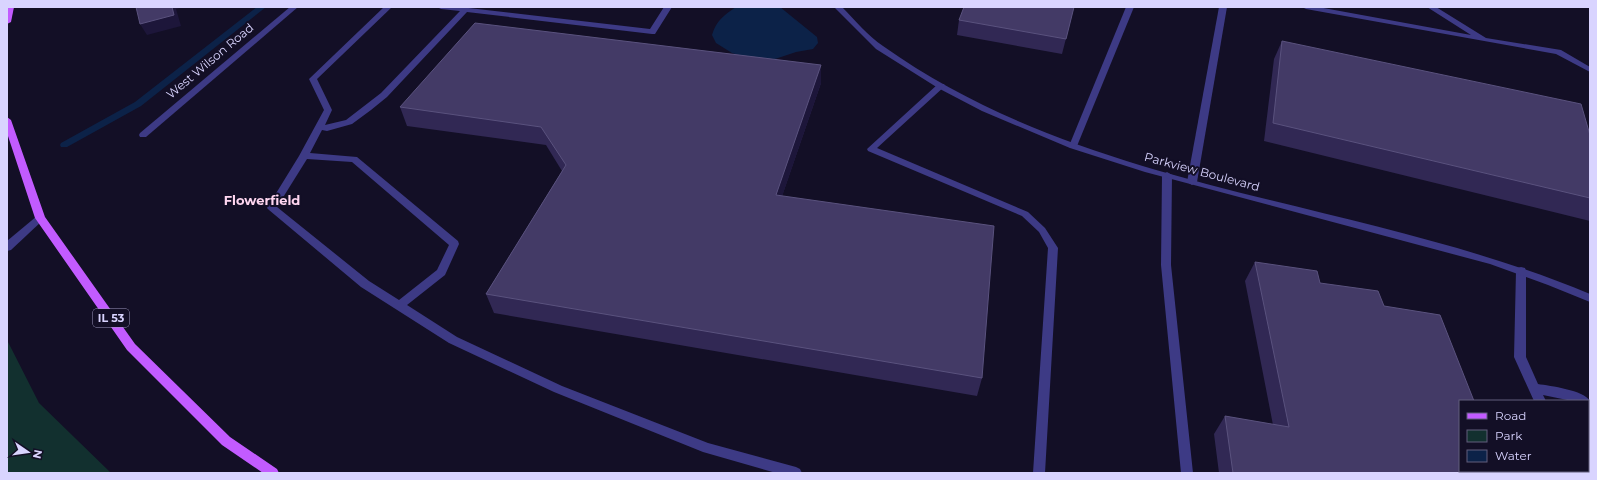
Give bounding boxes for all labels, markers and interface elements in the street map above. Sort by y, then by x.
street label: West Wilson Road [163,20,256,102]
street label: Parkview Boulevard [1143,149,1261,194]
district label: Flowerfield [224,192,300,208]
road number: IL 53 [93,309,129,327]
legend [1459,400,1589,472]
text: Road [1495,408,1526,423]
text: Park [1495,428,1523,443]
north arrow [8,432,48,472]
text: N [30,448,46,460]
text: Water [1495,448,1532,463]

